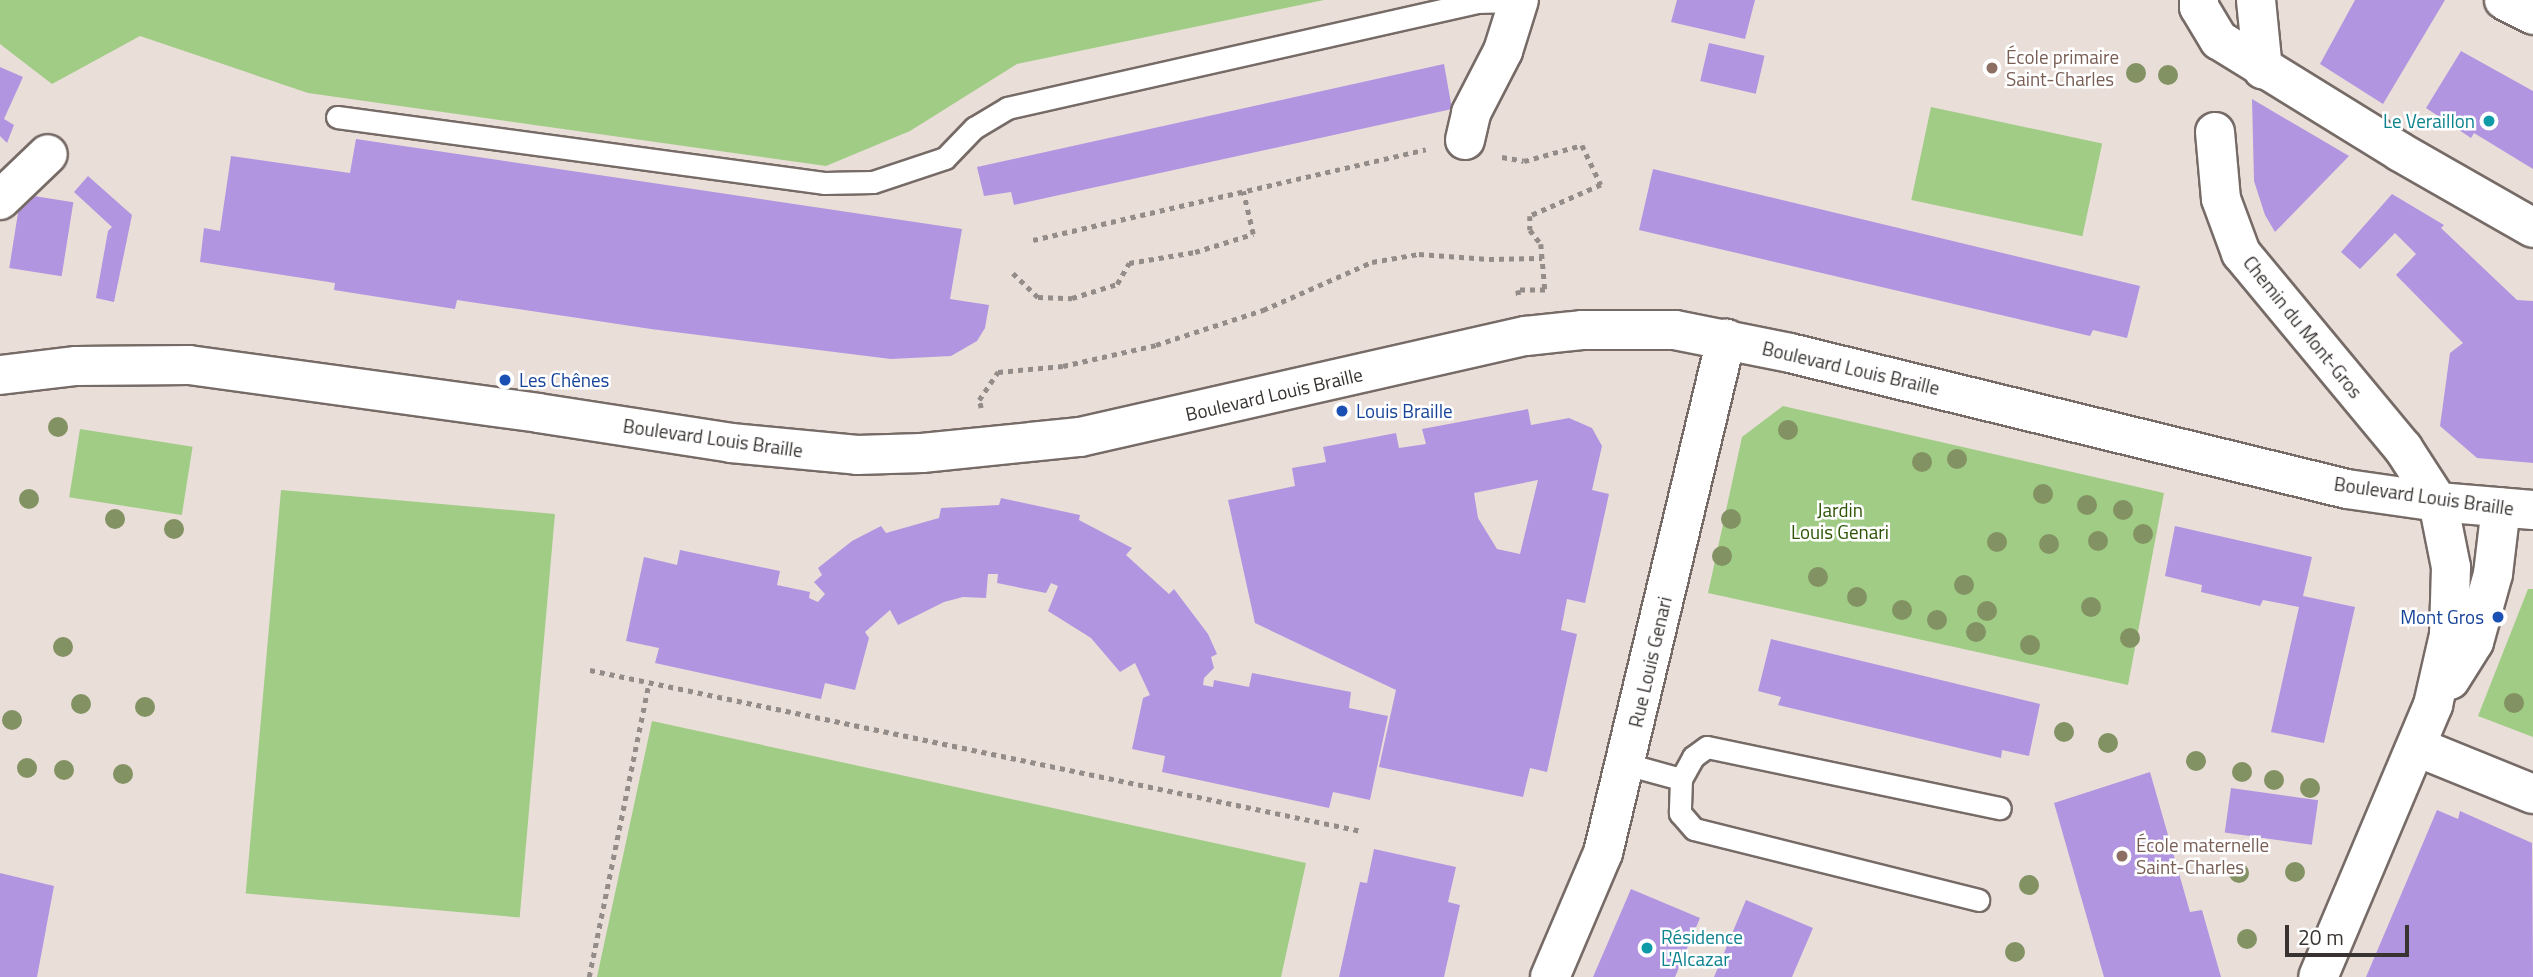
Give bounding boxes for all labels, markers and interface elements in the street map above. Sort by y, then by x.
place label: École primaire Saint-Charles [2006,46,2119,90]
marker: École primaire Saint-Charles [1984,60,2000,76]
place label: Le Veraillon [2383,110,2475,132]
marker: Le Veraillon [2481,113,2497,129]
street label: Chemin du Mont-Gros [2239,251,2367,403]
street label: Boulevard Louis Braille [1760,336,1942,400]
street label: Boulevard Louis Braille [1183,362,1365,426]
place label: Les Chênes [519,369,609,391]
marker: Les Chênes [497,372,513,388]
place label: Louis Braille [1356,400,1453,422]
marker: Louis Braille [1334,403,1350,419]
street label: Boulevard Louis Braille [622,414,804,462]
street label: Boulevard Louis Braille [2333,472,2515,520]
park label: Jardin Louis Genari [1791,499,1889,543]
street label: Rue Louis Genari [1624,594,1676,730]
place label: Mont Gros [2400,606,2484,628]
marker: Mont Gros [2490,609,2506,625]
place label: École maternelle Saint-Charles [2136,834,2269,878]
marker: École maternelle Saint-Charles [2114,848,2130,864]
scale bar [2288,911,2412,955]
text: 20 m [2298,921,2344,953]
place label: Résidence L'Alcazar [1661,926,1743,970]
marker: Résidence L'Alcazar [1639,940,1655,956]

